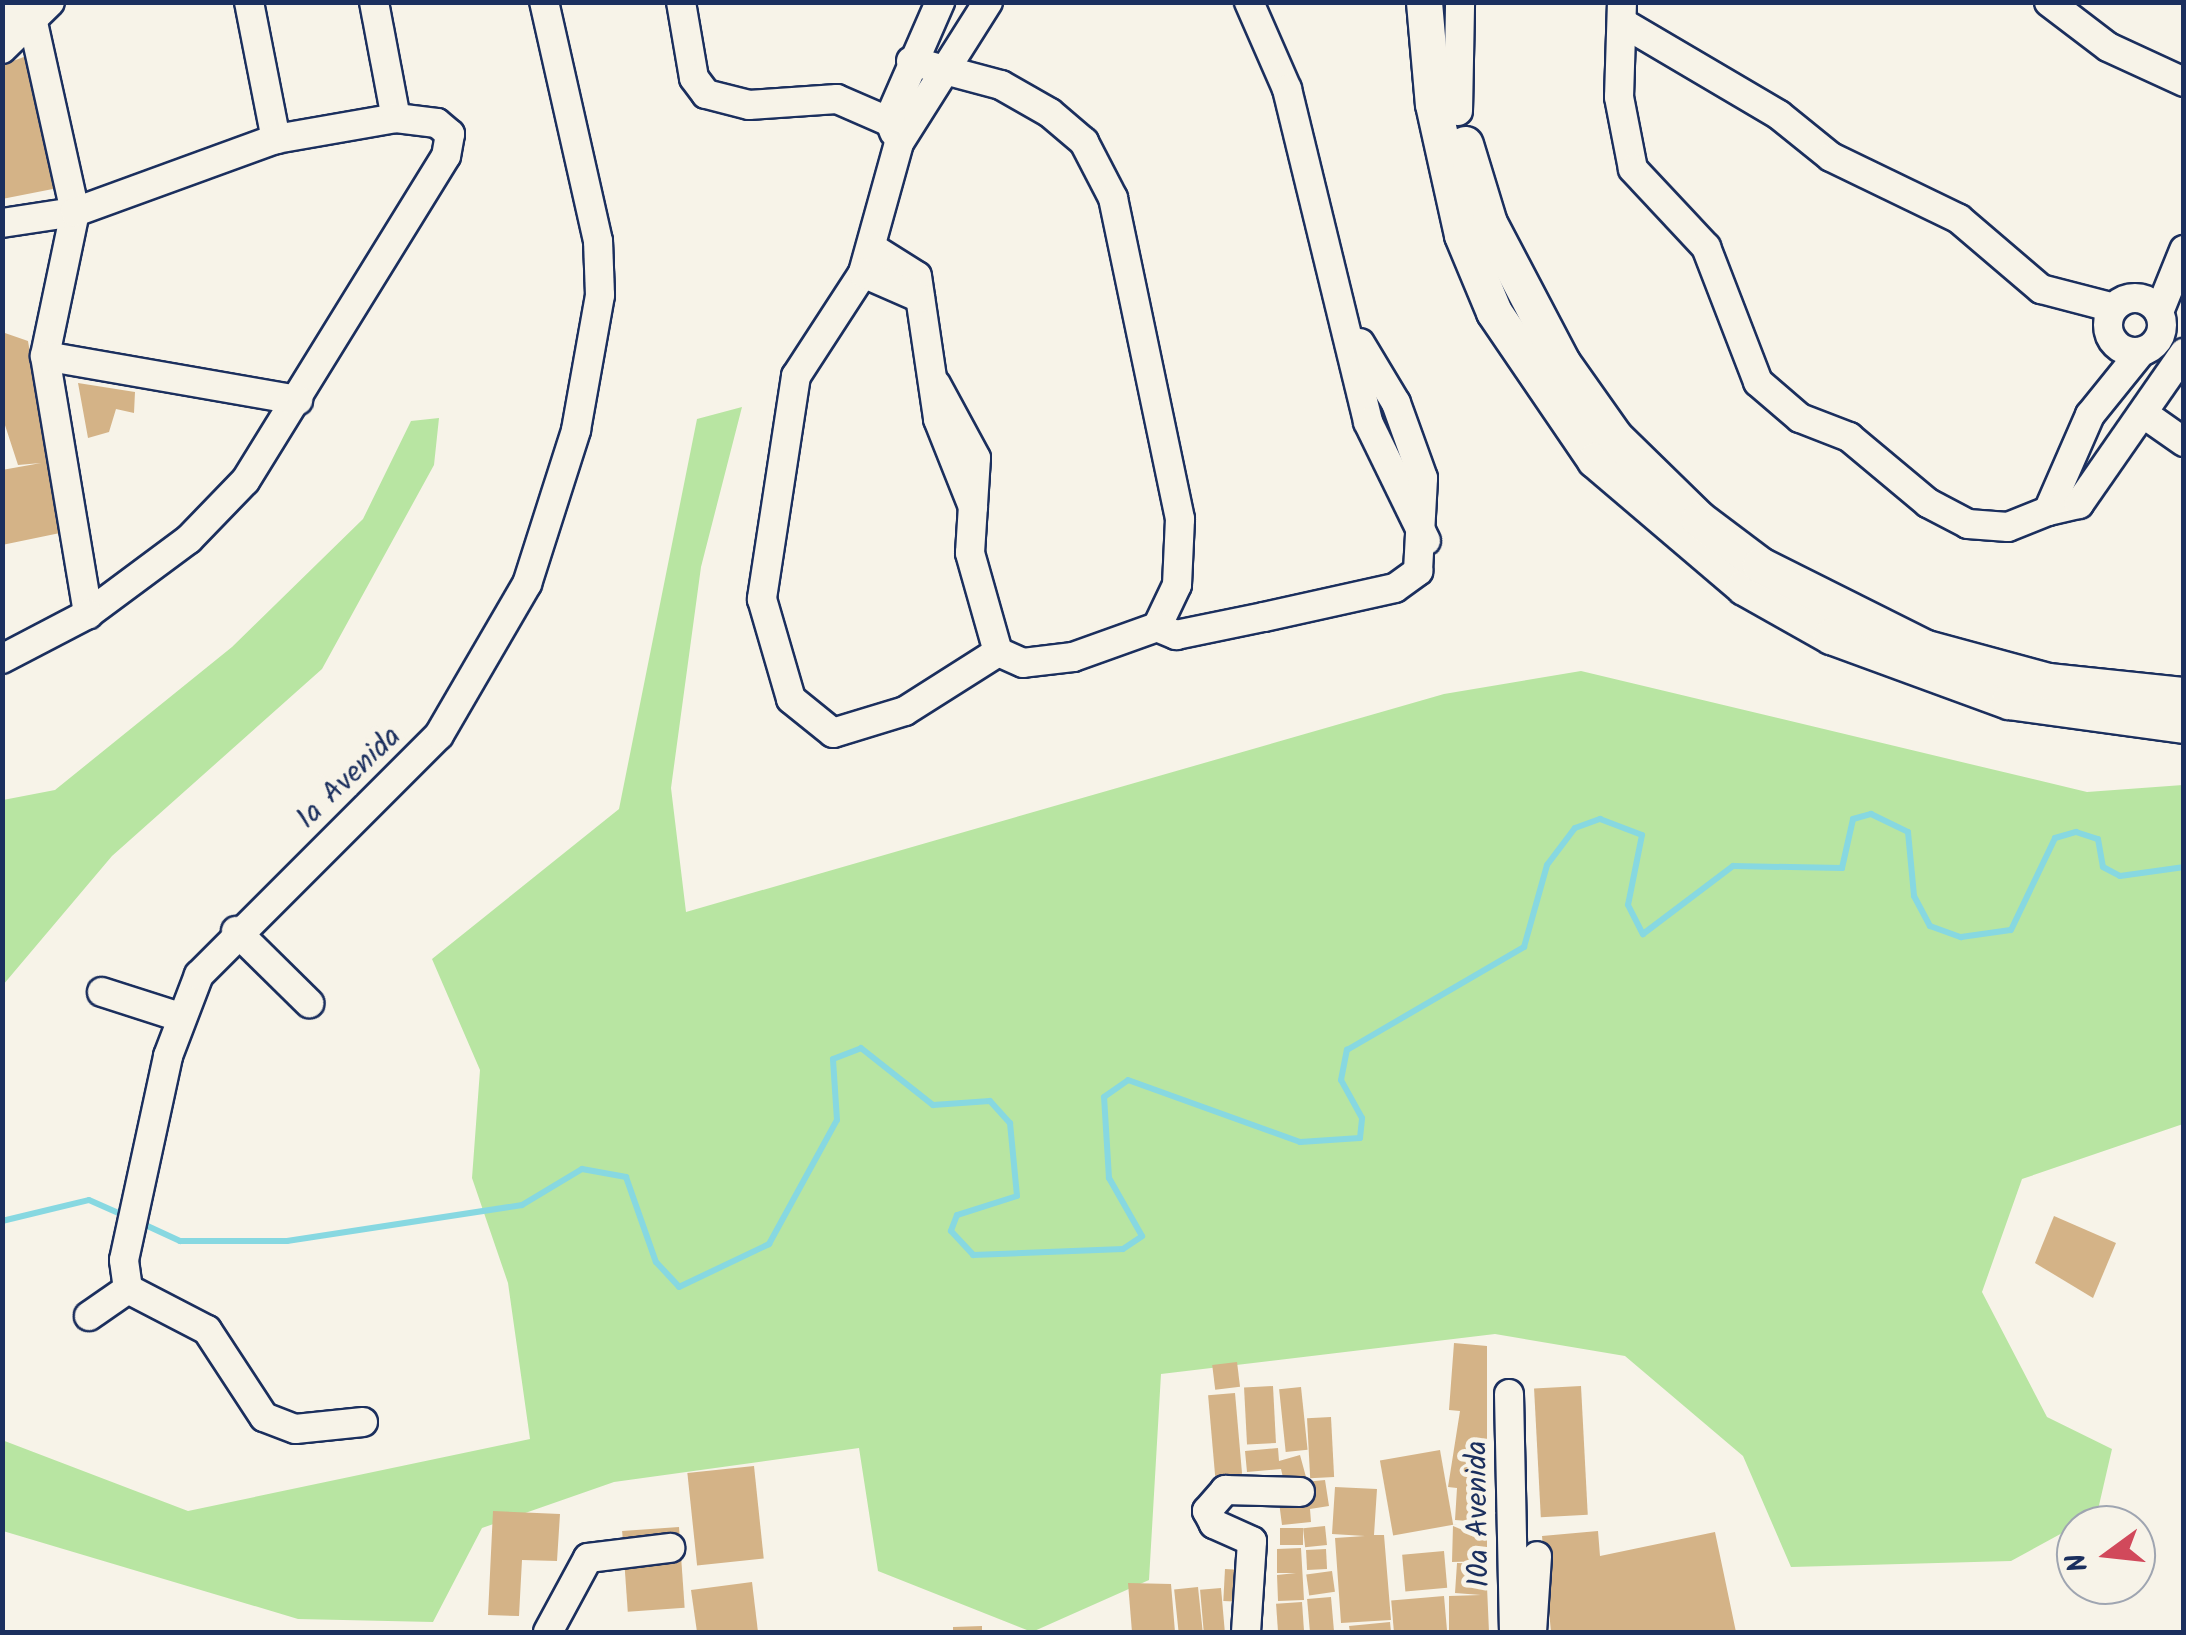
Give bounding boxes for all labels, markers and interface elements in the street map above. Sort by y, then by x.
street label: 1a Avenida [289,719,409,837]
street label: 10a Avenida [1460,1440,1498,1588]
north arrow [2056,1505,2156,1605]
text: N [2054,1548,2102,1577]

